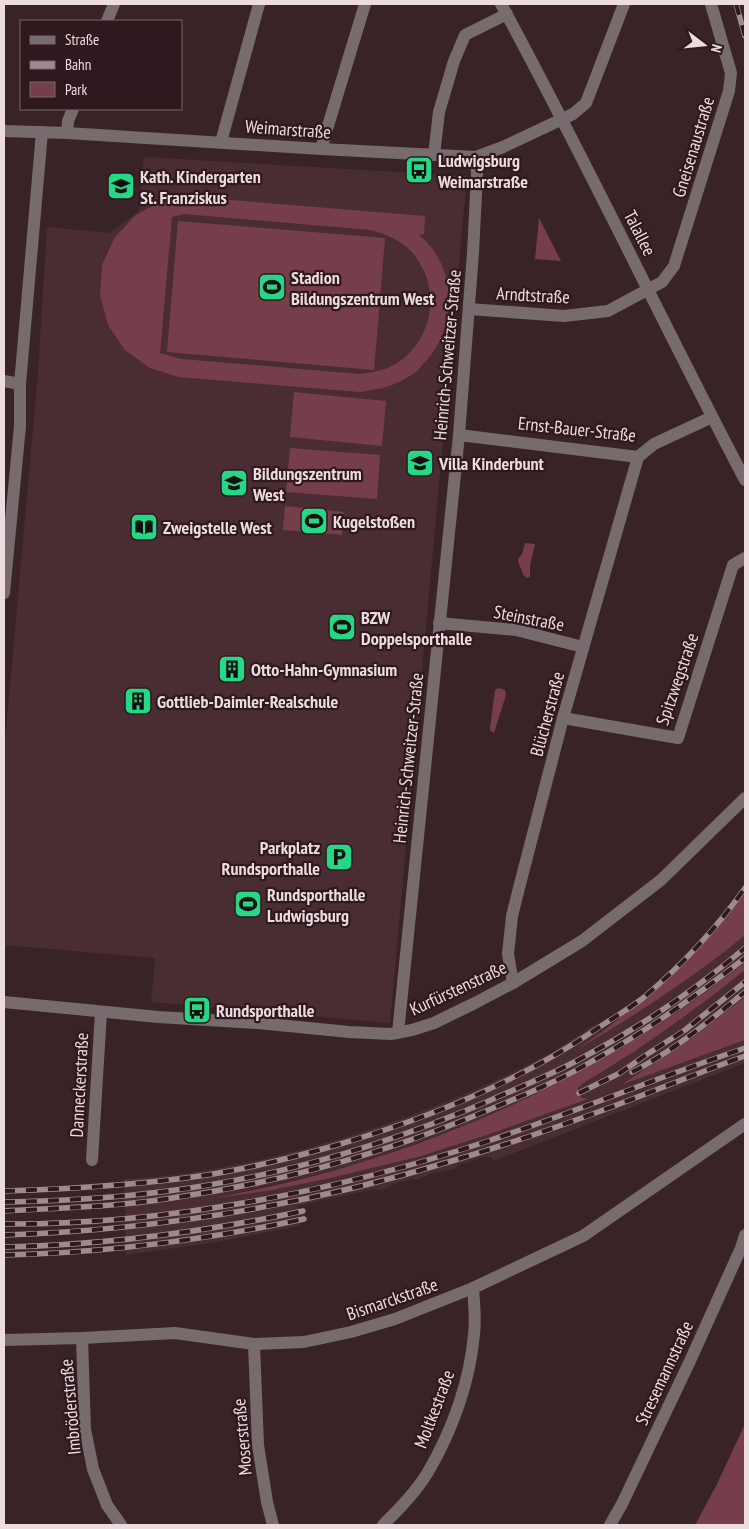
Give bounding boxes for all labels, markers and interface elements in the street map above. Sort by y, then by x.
legend [20,20,182,110]
north arrow [679,20,729,70]
text: Straße [65,30,99,49]
text: N [707,42,726,55]
text: Bahn [65,55,91,74]
text: Park [65,80,87,99]
street label: Gneisenaustraße [667,94,719,200]
street label: Weimarstraße [244,115,332,143]
place label: Ludwigsburg Weimarstraße [437,149,528,193]
bus stop icon: Ludwigsburg Weimarstraße [404,155,434,185]
place label: Kath. Kindergarten St. Franziskus [140,165,261,209]
school or university icon: Kath. Kindergarten St. Franziskus [106,171,136,201]
street label: Talallee [619,206,661,260]
place label: Stadion Bildungszentrum West [291,266,435,310]
street label: Heinrich-Schweitzer-Straße [428,269,466,441]
sports icon: Stadion Bildungszentrum West [257,272,287,302]
street label: Arndtstraße [496,282,570,308]
street label: Ernst-Bauer-Straße [517,411,637,447]
school or university icon: Villa Kinderbunt [405,448,435,478]
place label: Villa Kinderbunt [438,452,545,475]
place label: Bildungszentrum West [252,462,362,506]
school or university icon: Bildungszentrum West [219,468,249,498]
sports icon: Kugelstoßen [299,506,329,536]
place label: Kugelstoßen [333,510,415,533]
library icon: Zweigstelle West [129,512,159,542]
place label: Zweigstelle West [163,516,272,539]
street label: Steinstraße [492,600,566,636]
place label: BZW Doppelsporthalle [361,606,472,650]
sports icon: BZW Doppelsporthalle [327,612,357,642]
street label: Spitzwegstraße [651,630,703,728]
building icon: Otto-Hahn-Gymnasium [217,654,247,684]
place label: Otto-Hahn-Gymnasium [251,658,397,681]
street label: Blücherstraße [525,669,569,759]
street label: Heinrich-Schweitzer-Straße [388,672,428,844]
building icon: Gottlieb-Daimler-Realschule [123,686,153,716]
place label: Gottlieb-Daimler-Realschule [157,690,339,713]
place label: Parkplatz Rundsporthalle [222,836,320,880]
parking icon: Parkplatz Rundsporthalle [324,842,354,872]
place label: Rundsporthalle Ludwigsburg [267,883,366,927]
sports icon: Rundsporthalle Ludwigsburg [233,889,263,919]
street label: Kurfürstenstraße [406,956,510,1020]
bus stop icon: Rundsporthalle [182,995,212,1025]
place label: Rundsporthalle [216,999,315,1022]
street label: Danneckerstraße [65,1032,93,1138]
street label: Bismarckstraße [343,1273,441,1325]
street label: Stresemannstraße [630,1317,698,1429]
street label: Imbröderstraße [54,1358,86,1456]
street label: Moltkestraße [409,1367,459,1451]
street label: Moserstraße [227,1398,257,1476]

